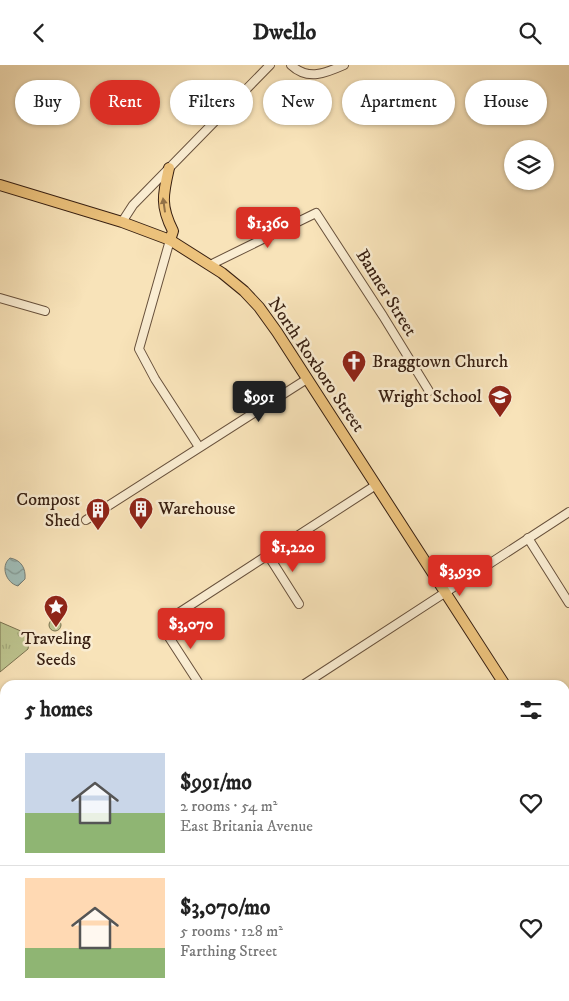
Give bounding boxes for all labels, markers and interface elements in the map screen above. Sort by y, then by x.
icon: back [25,19,53,47]
text: Dwello [253,19,316,46]
icon: search [516,19,544,47]
chip: Buy [15,80,80,125]
chip: Rent [90,80,160,125]
chip: Filters [170,80,253,125]
chip: New [263,80,332,125]
chip: Apartment [342,80,455,125]
chip: House [465,80,547,125]
map controls [504,140,554,190]
button: layers [504,140,554,190]
one-way arrow [160,196,168,212]
pin: $1,360 [227,207,309,249]
text: $1,360 [247,213,289,233]
street label: Banner Street [351,245,422,341]
street label: North Roxboro Street [263,294,369,437]
church icon: Braggtown Church [341,349,367,383]
place label: Braggtown Church [372,351,509,373]
pin: $991 [229,381,289,423]
school or university icon: Wright School [487,384,513,418]
place label: Wright School [377,386,483,408]
text: $991 [244,387,274,407]
place label: Compost Shed [16,489,80,532]
building icon: Warehouse [128,496,154,530]
building icon: Compost Shed [85,497,111,531]
place label: Warehouse [157,498,236,520]
pin: $1,220 [252,531,334,573]
text: $1,220 [271,537,315,557]
pin: $3,930 [419,555,501,597]
text: $3,930 [439,561,481,581]
place icon: Traveling Seeds [43,594,69,628]
pin: $3,070 [150,607,232,650]
text: $3,070 [169,614,213,634]
place label: Traveling Seeds [21,628,91,671]
icon: filters [517,696,545,724]
text: 5 homes [25,697,93,723]
text: $991/mo [180,770,252,796]
icon: home [65,773,125,833]
icon: heart [517,789,545,817]
text: 2 rooms · 54 m² [180,796,277,816]
text: East Britania Avenue [180,816,313,836]
text: $3,070/mo [180,895,270,921]
icon: home [65,898,125,958]
icon: heart [517,914,545,942]
text: 5 rooms · 128 m² [180,921,283,941]
text: Farthing Street [180,941,277,961]

